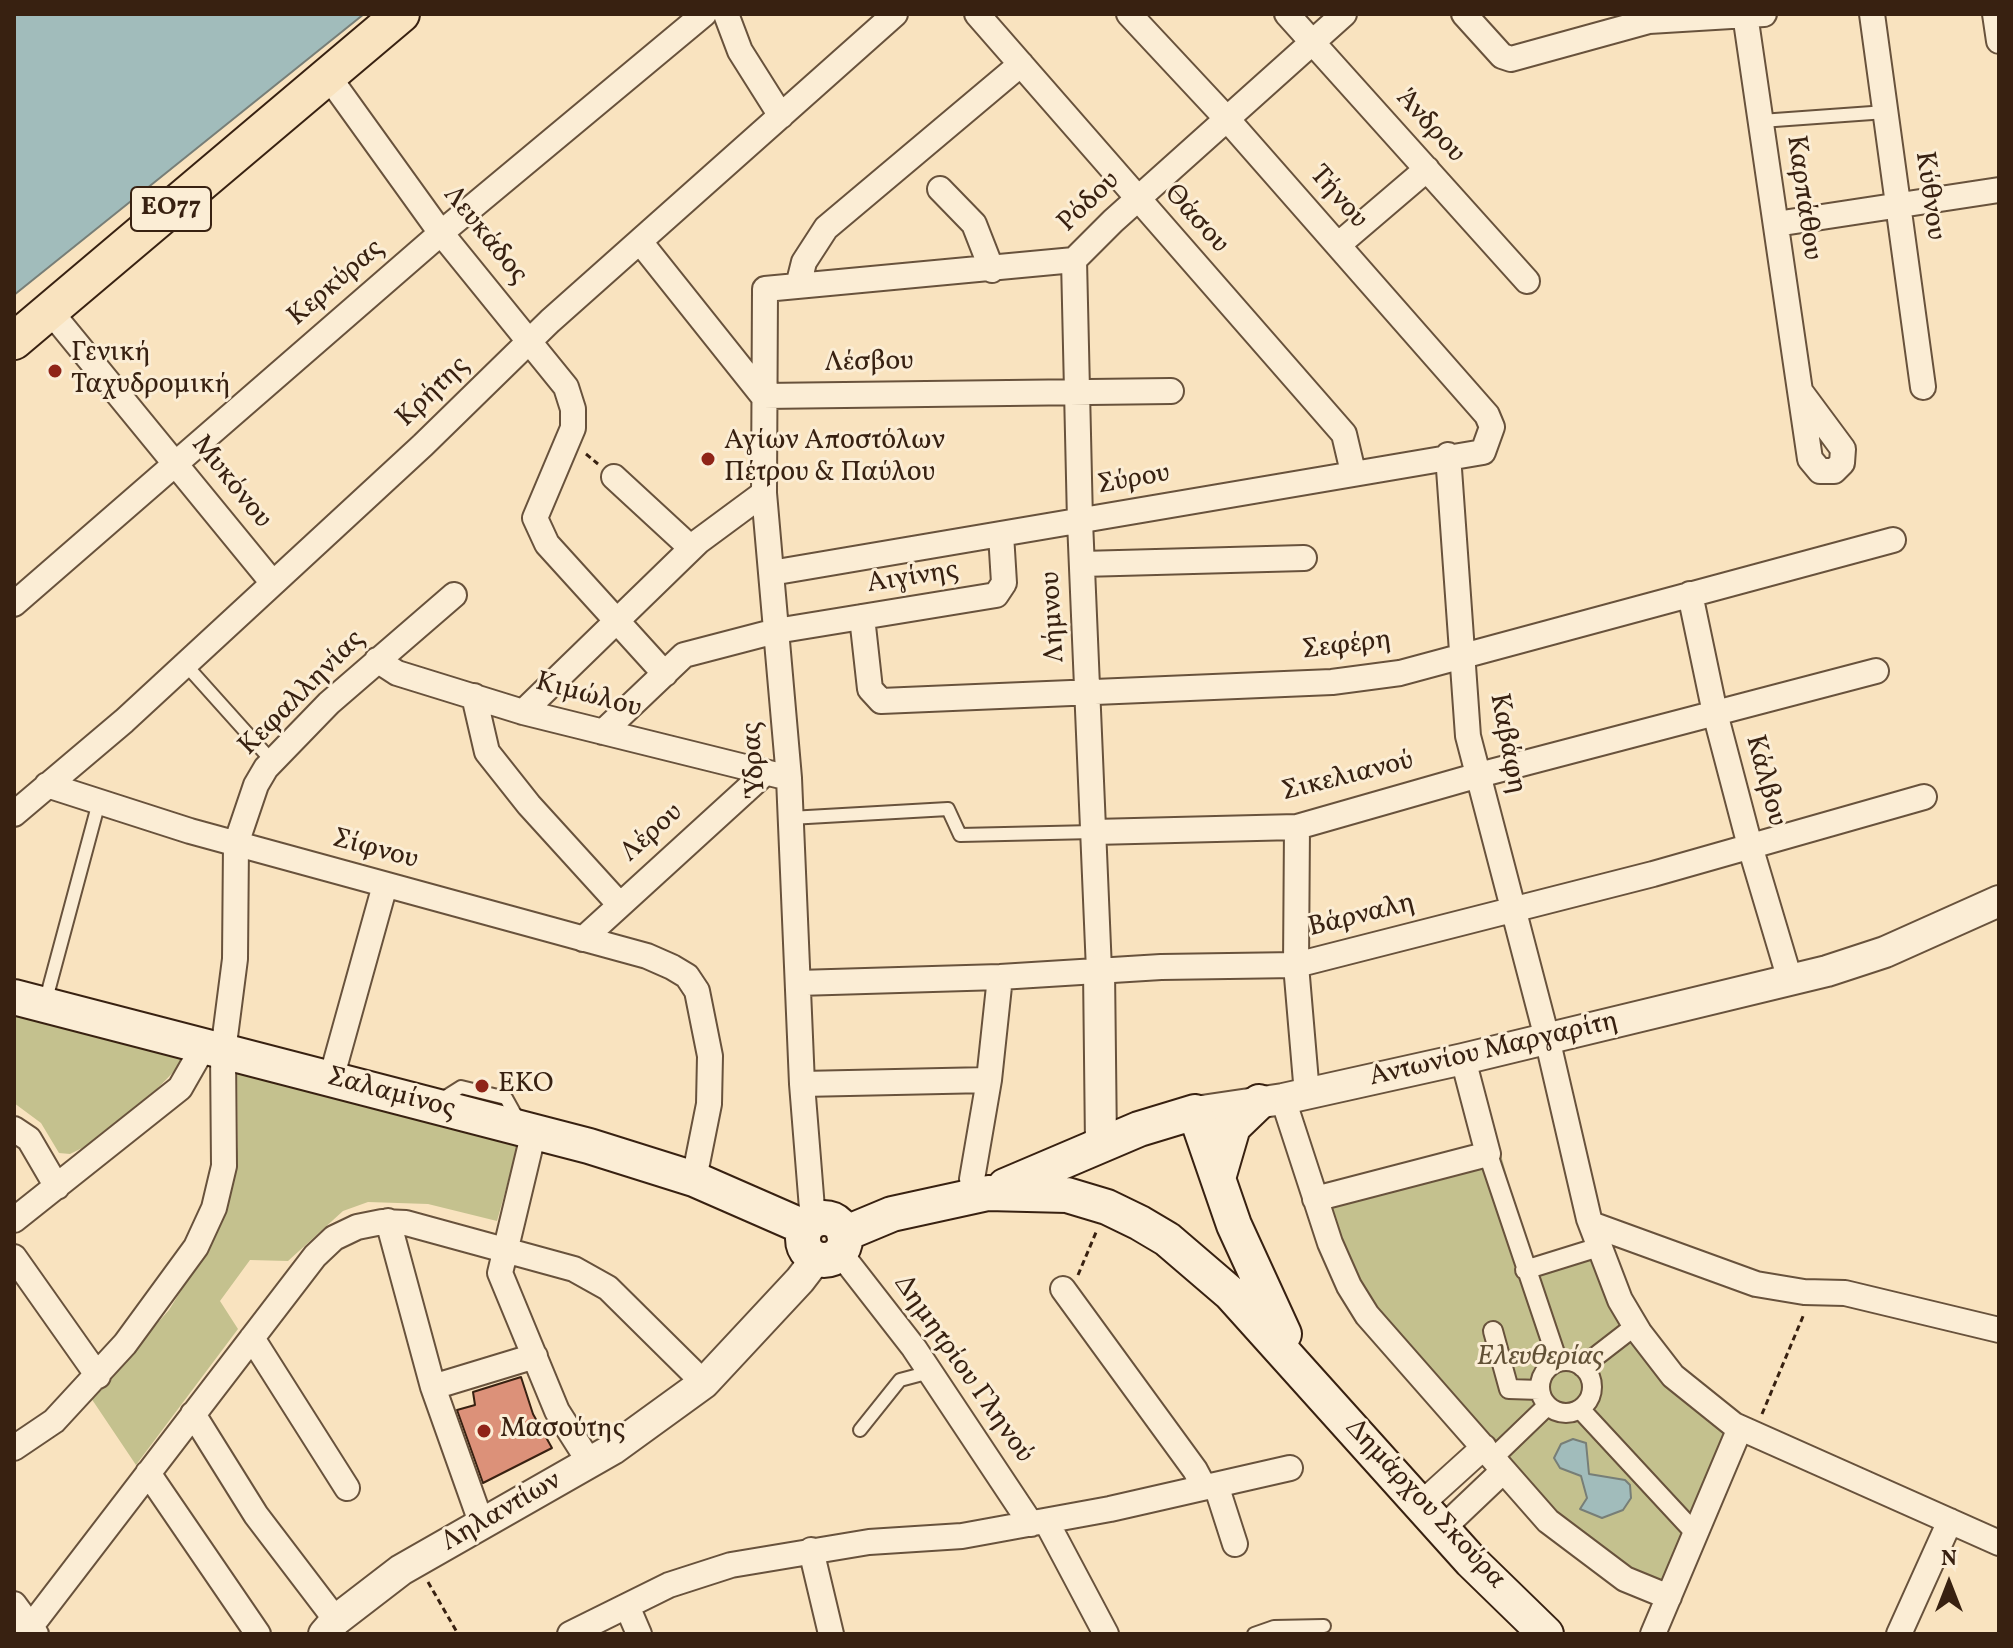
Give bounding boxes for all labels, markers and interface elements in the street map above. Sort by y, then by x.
street label: Άνδρου [1387,83,1471,171]
street label: Καρπάθου [1777,134,1827,262]
street label: Κύθνου [1905,149,1951,243]
street label: Τήνου [1300,160,1374,236]
street label: Ρόδου [1052,165,1128,241]
street label: Θάσου [1155,179,1235,261]
street label: Λευκάδος [434,180,534,292]
road number: ΕΟ77 [131,187,211,231]
street label: Κερκύρας [282,233,392,335]
place label: Γενική Ταχυδρομική [71,338,231,404]
street label: Λέσβου [824,346,914,382]
street label: Κρήτης [391,350,477,436]
marker: Γενική Ταχυδρομική [46,362,64,380]
place label: Αγίων Αποστόλων Πέτρου & Παύλου [724,426,945,492]
street label: Μυκόνου [182,430,278,536]
marker: Αγίων Αποστόλων Πέτρου & Παύλου [699,450,717,468]
street label: Σύρου [1095,458,1173,504]
street label: Αιγίνης [865,555,961,603]
street label: Λήμνου [1036,570,1074,664]
street label: Κεφαλληνίας [233,624,373,764]
street label: Σεφέρη [1300,625,1394,669]
street label: Κιμώλου [531,667,645,727]
street label: Καβάφη [1480,691,1532,797]
street label: Ύδρας [737,721,775,795]
street label: Κάλβου [1736,732,1792,830]
street label: Σικελιανού [1279,745,1417,811]
street label: Λέρου [615,797,691,871]
street label: Σίφνου [329,823,421,879]
street label: Βάρναλη [1305,888,1419,946]
street label: Αντωνίου Μαργαρίτη [1366,1006,1622,1096]
street label: Σαλαμίνος [323,1062,459,1128]
place label: EKO [498,1069,553,1103]
marker: EKO [473,1077,491,1095]
street label: Δημητρίου Γληνού [885,1269,1039,1471]
park label: Ελευθερίας [1477,1342,1603,1376]
street label: Δημάρχου Σκούρα [1337,1413,1511,1597]
place label: Μασούτης [500,1414,625,1448]
marker: Μασούτης [475,1422,493,1440]
street label: Ληλαντίων [436,1465,568,1561]
north arrow [1909,1544,1989,1624]
text: N [1941,1544,1957,1575]

